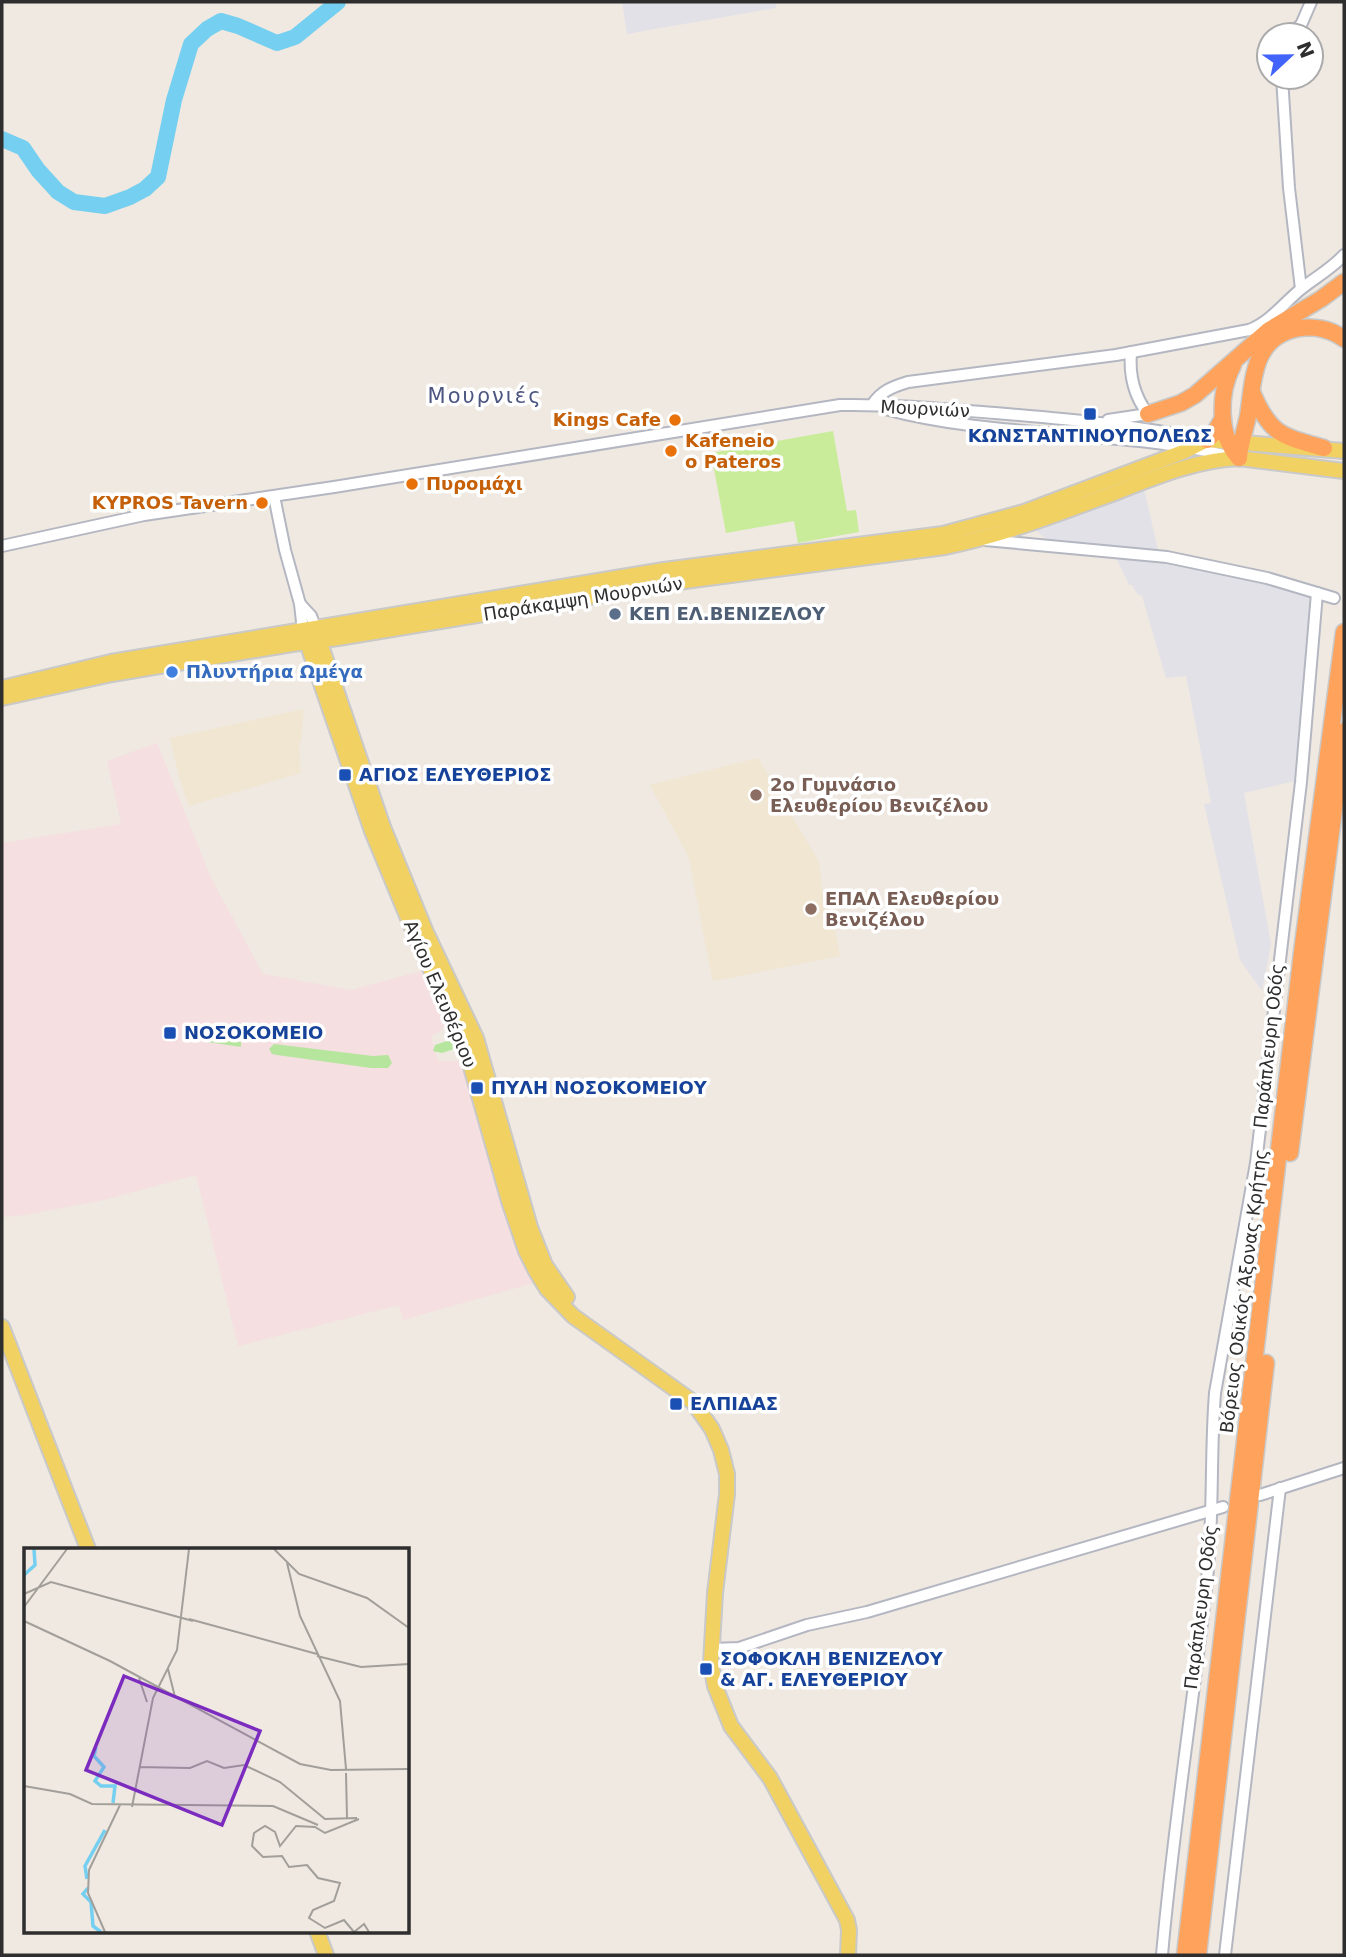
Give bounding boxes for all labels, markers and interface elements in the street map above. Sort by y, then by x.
north arrow [1255,21,1325,91]
text: N [1293,38,1319,61]
district label: Μουρνιές [428,384,542,408]
street label: Μουρνιών [880,396,970,421]
marker: ΚΩΝΣΤΑΝΤΙΝΟΥΠΟΛΕΩΣ [1082,406,1098,422]
place label: Kings Cafe [553,409,661,430]
marker: Kings Cafe [667,412,683,428]
place label: ΚΩΝΣΤΑΝΤΙΝΟΥΠΟΛΕΩΣ [968,425,1212,446]
place label: Kafeneio o Pateros [685,430,781,472]
marker: Kafeneio o Pateros [663,443,679,459]
place label: Πυρομάχι [426,473,523,494]
marker: Πυρομάχι [404,476,420,492]
place label: KYPROS Tavern [92,492,248,513]
marker: KYPROS Tavern [254,495,270,511]
street label: Παράκαμψη Μουρνιών [482,572,684,625]
place label: ΚΕΠ ΕΛ.ΒΕΝΙΖΕΛΟΥ [629,603,826,624]
marker: ΚΕΠ ΕΛ.ΒΕΝΙΖΕΛΟΥ [607,606,623,622]
place label: Πλυντήρια Ωμέγα [186,661,363,682]
marker: Πλυντήρια Ωμέγα [164,664,180,680]
place label: ΑΓΙΟΣ ΕΛΕΥΘΕΡΙΟΣ [359,764,552,785]
marker: ΑΓΙΟΣ ΕΛΕΥΘΕΡΙΟΣ [337,767,353,783]
place label: 2ο Γυμνάσιο Ελευθερίου Βενιζέλου [770,774,989,816]
marker: 2ο Γυμνάσιο Ελευθερίου Βενιζέλου [748,787,764,803]
place label: ΕΠΑΛ Ελευθερίου Βενιζέλου [825,888,999,930]
marker: ΕΠΑΛ Ελευθερίου Βενιζέλου [803,901,819,917]
street label: Αγίου Ελευθέριου [400,917,481,1071]
street label: Παράπλευρη Οδός [1249,962,1288,1129]
place label: ΝΟΣΟΚΟΜΕΙΟ [184,1022,323,1043]
marker: ΝΟΣΟΚΟΜΕΙΟ [162,1025,178,1041]
place label: ΠΥΛΗ ΝΟΣΟΚΟΜΕΙΟΥ [491,1077,708,1098]
marker: ΠΥΛΗ ΝΟΣΟΚΟΜΕΙΟΥ [469,1080,485,1096]
street label: Βόρειος Οδικός Άξονας Κρήτης [1216,1148,1271,1434]
place label: ΕΛΠΙΔΑΣ [690,1393,778,1414]
marker: ΕΛΠΙΔΑΣ [668,1396,684,1412]
street label: Παράπλευρη Οδός [1180,1523,1221,1690]
inset map [24,1548,410,1932]
place label: ΣΟΦΟΚΛΗ ΒΕΝΙΖΕΛΟΥ & ΑΓ. ΕΛΕΥΘΕΡΙΟΥ [720,1648,944,1690]
marker: ΣΟΦΟΚΛΗ ΒΕΝΙΖΕΛΟΥ & ΑΓ. ΕΛΕΥΘΕΡΙΟΥ [698,1661,714,1677]

